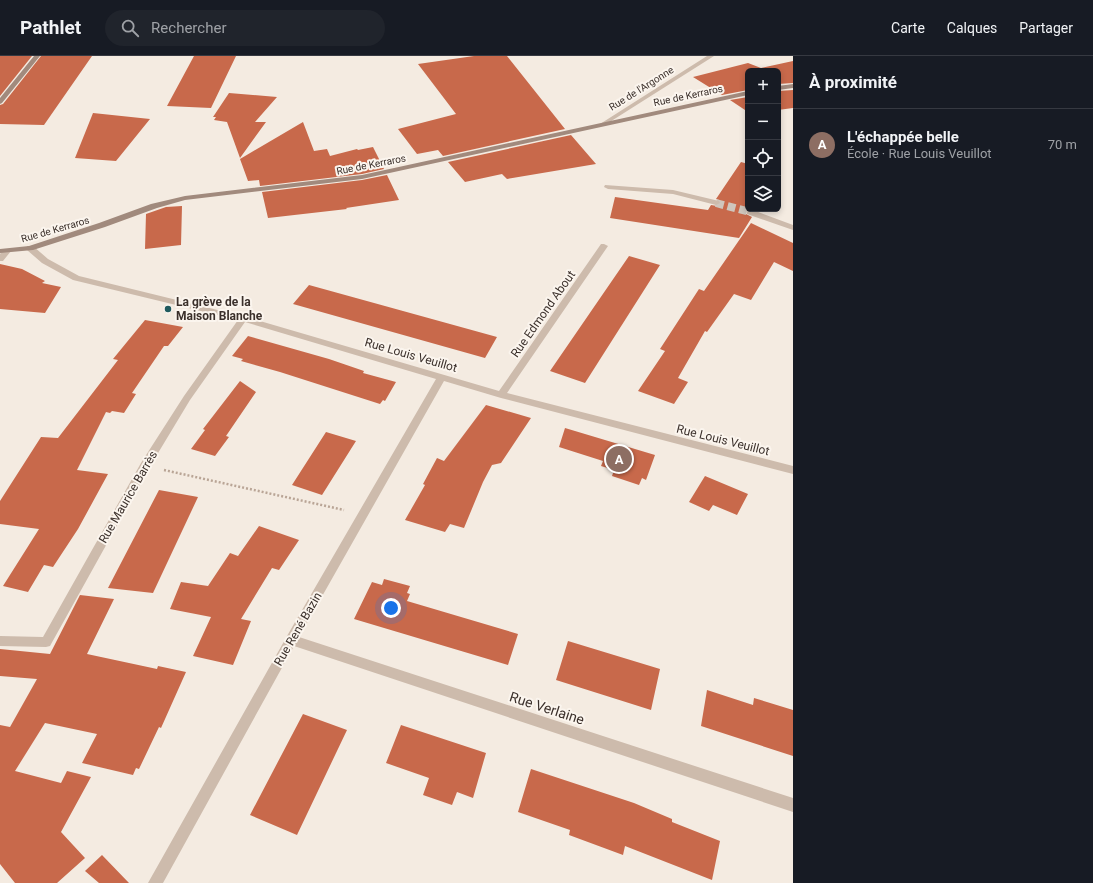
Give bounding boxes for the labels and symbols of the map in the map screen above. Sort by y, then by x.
street label: Rue de l'Argonne [607,64,676,113]
street label: Rue de Kerraros [652,83,724,108]
street label: Rue de Kerraros [335,152,407,177]
street label: Rue de Kerraros [20,214,91,244]
street label: Rue Edmond About [508,268,578,360]
place label: La grève de la Maison Blanche [176,295,263,323]
marker: La grève de la Maison Blanche [163,304,173,314]
street label: Rue Louis Veuillot [363,335,459,375]
street label: Rue Louis Veuillot [675,422,771,458]
pin: A [606,444,632,474]
street label: Rue Maurice Barrès [96,448,160,546]
street label: Rue René Bazin [271,590,325,668]
your location [381,598,401,618]
street label: Rue Verlaine [508,688,586,728]

